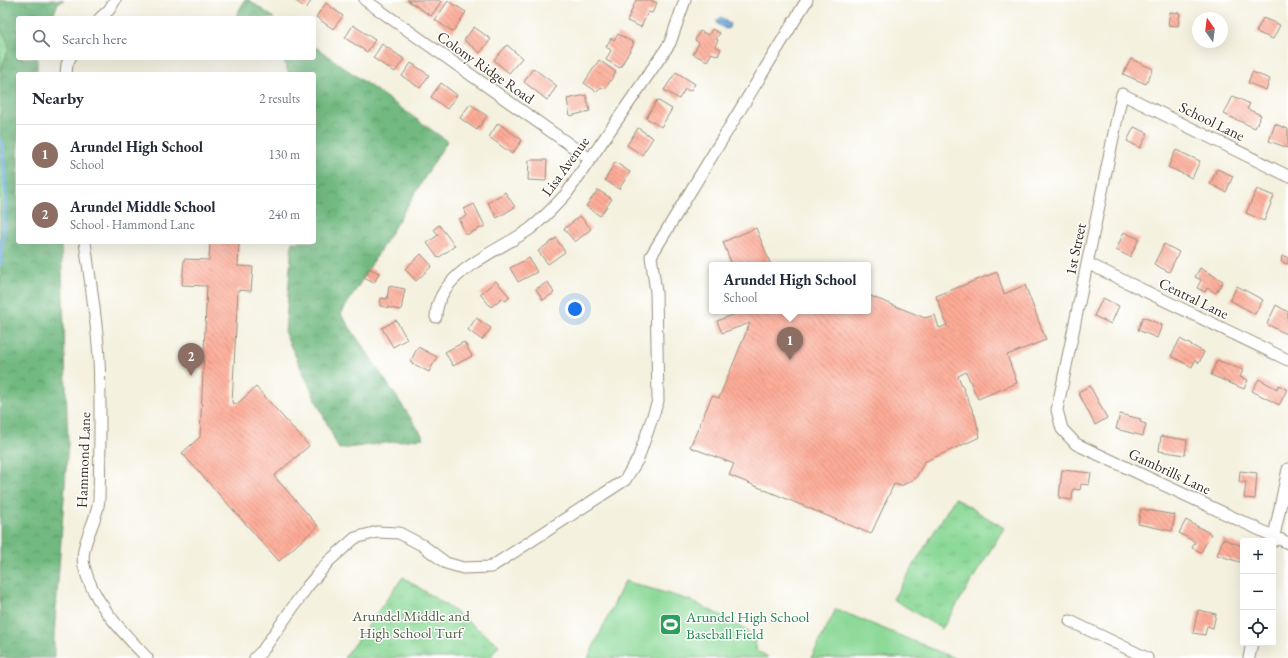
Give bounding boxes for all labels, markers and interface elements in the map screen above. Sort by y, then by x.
north arrow [1192,12,1228,48]
search box [16,16,316,60]
street label: Colony Ridge Road [434,26,539,108]
icon: search [30,27,52,49]
text: Search here [62,29,127,48]
text: Nearby [32,87,84,109]
text: 2 results [259,90,300,107]
street label: School Lane [1176,97,1248,145]
street label: Lisa Avenue [537,132,593,200]
text: Arundel High School [70,137,203,156]
text: 1 [42,146,48,163]
text: 130 m [269,146,300,163]
text: School [70,156,104,173]
text: Arundel Middle School [70,197,215,216]
text: 2 [42,206,48,223]
text: 240 m [269,206,300,223]
text: School · Hammond Lane [70,216,195,233]
street label: 1st Street [1060,221,1090,277]
popup [709,262,871,314]
text: Arundel High School [724,270,856,289]
street label: Central Lane [1156,273,1232,323]
text: School [724,289,757,306]
your location [565,299,585,319]
pin: 1 [777,327,803,360]
pin: 2 [178,343,204,376]
street label: Hammond Lane [72,412,94,508]
street label: Gambrills Lane [1126,444,1214,498]
map controls [1240,538,1276,646]
button: + [1240,538,1276,574]
button: − [1240,574,1276,610]
park label: Arundel Middle and High School Turf [351,606,470,642]
place label: Arundel High School Baseball Field [685,607,810,643]
button: locate [1240,610,1276,646]
sports icon: Arundel High School Baseball Field [658,612,684,638]

